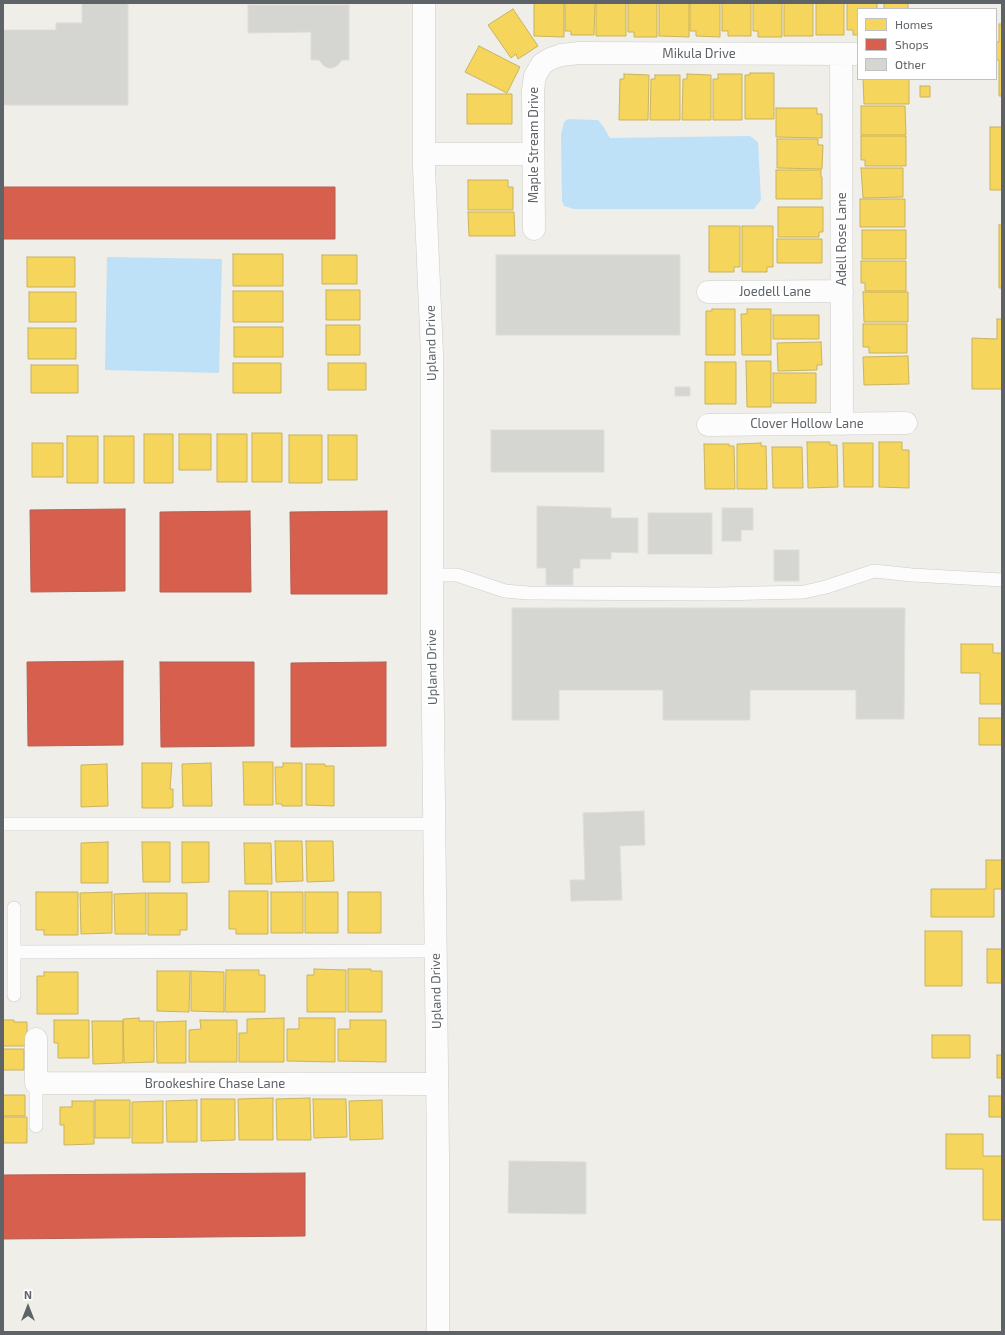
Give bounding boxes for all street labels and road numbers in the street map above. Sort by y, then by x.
street label: Mikula Drive [662,46,736,62]
street label: Maple Stream Drive [526,87,542,203]
street label: Adell Rose Lane [834,192,850,286]
street label: Joedell Lane [739,284,811,300]
street label: Upland Drive [423,305,439,381]
street label: Clover Hollow Lane [750,416,864,432]
street label: Upland Drive [424,629,440,705]
street label: Upland Drive [428,953,444,1029]
street label: Brookeshire Chase Lane [145,1076,285,1092]

